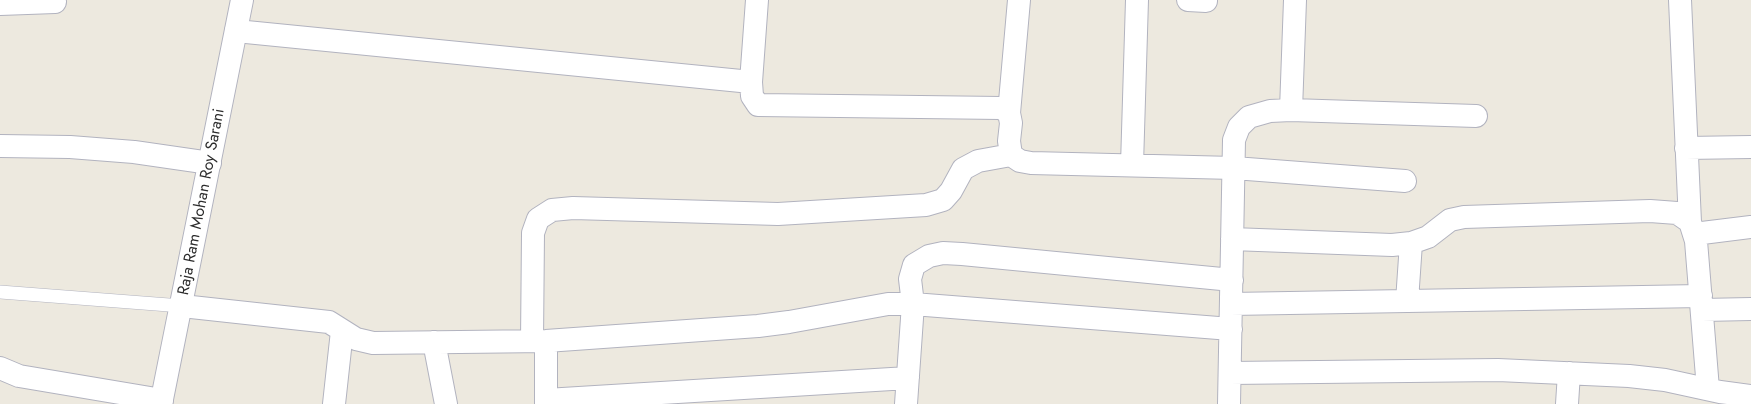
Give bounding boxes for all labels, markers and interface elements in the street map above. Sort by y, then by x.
street label: Raja Ram Mohan Roy Sarani [174,107,230,297]

